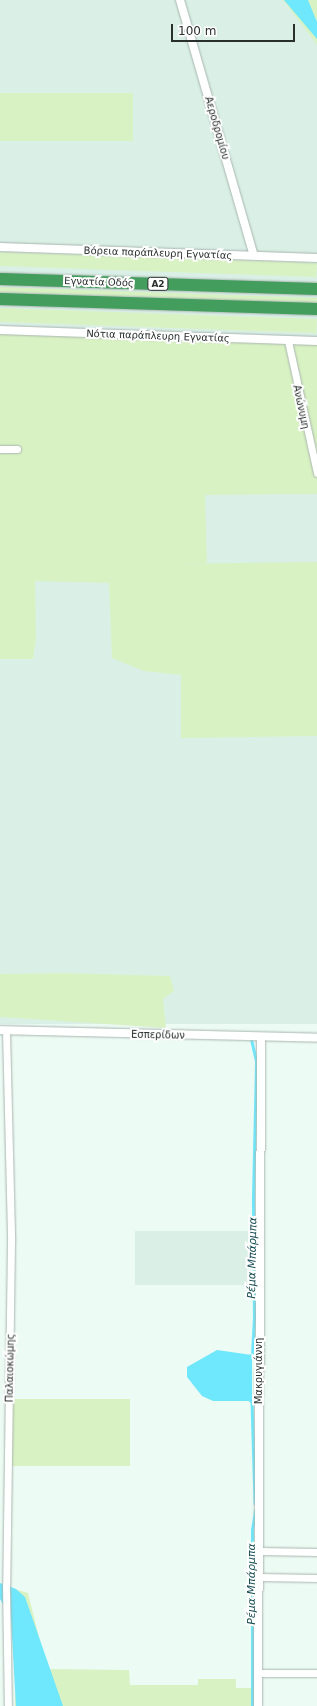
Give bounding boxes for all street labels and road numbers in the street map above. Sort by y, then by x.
street label: Αεροδρομίου [202,95,232,161]
street label: Βόρεια παράπλευρη Εγνατίας [83,244,233,262]
street label: Εγνατία Οδός [64,275,134,289]
road number: Α2 [147,277,169,291]
street label: Νότια παράπλευρη Εγνατίας [86,327,230,345]
street label: Ανώνυμη [290,384,312,430]
street label: Εσπερίδων [131,1029,185,1041]
street label: Παλαιοκώμης [3,1333,17,1403]
street label: Μακρυγιάννη [253,1338,265,1404]

